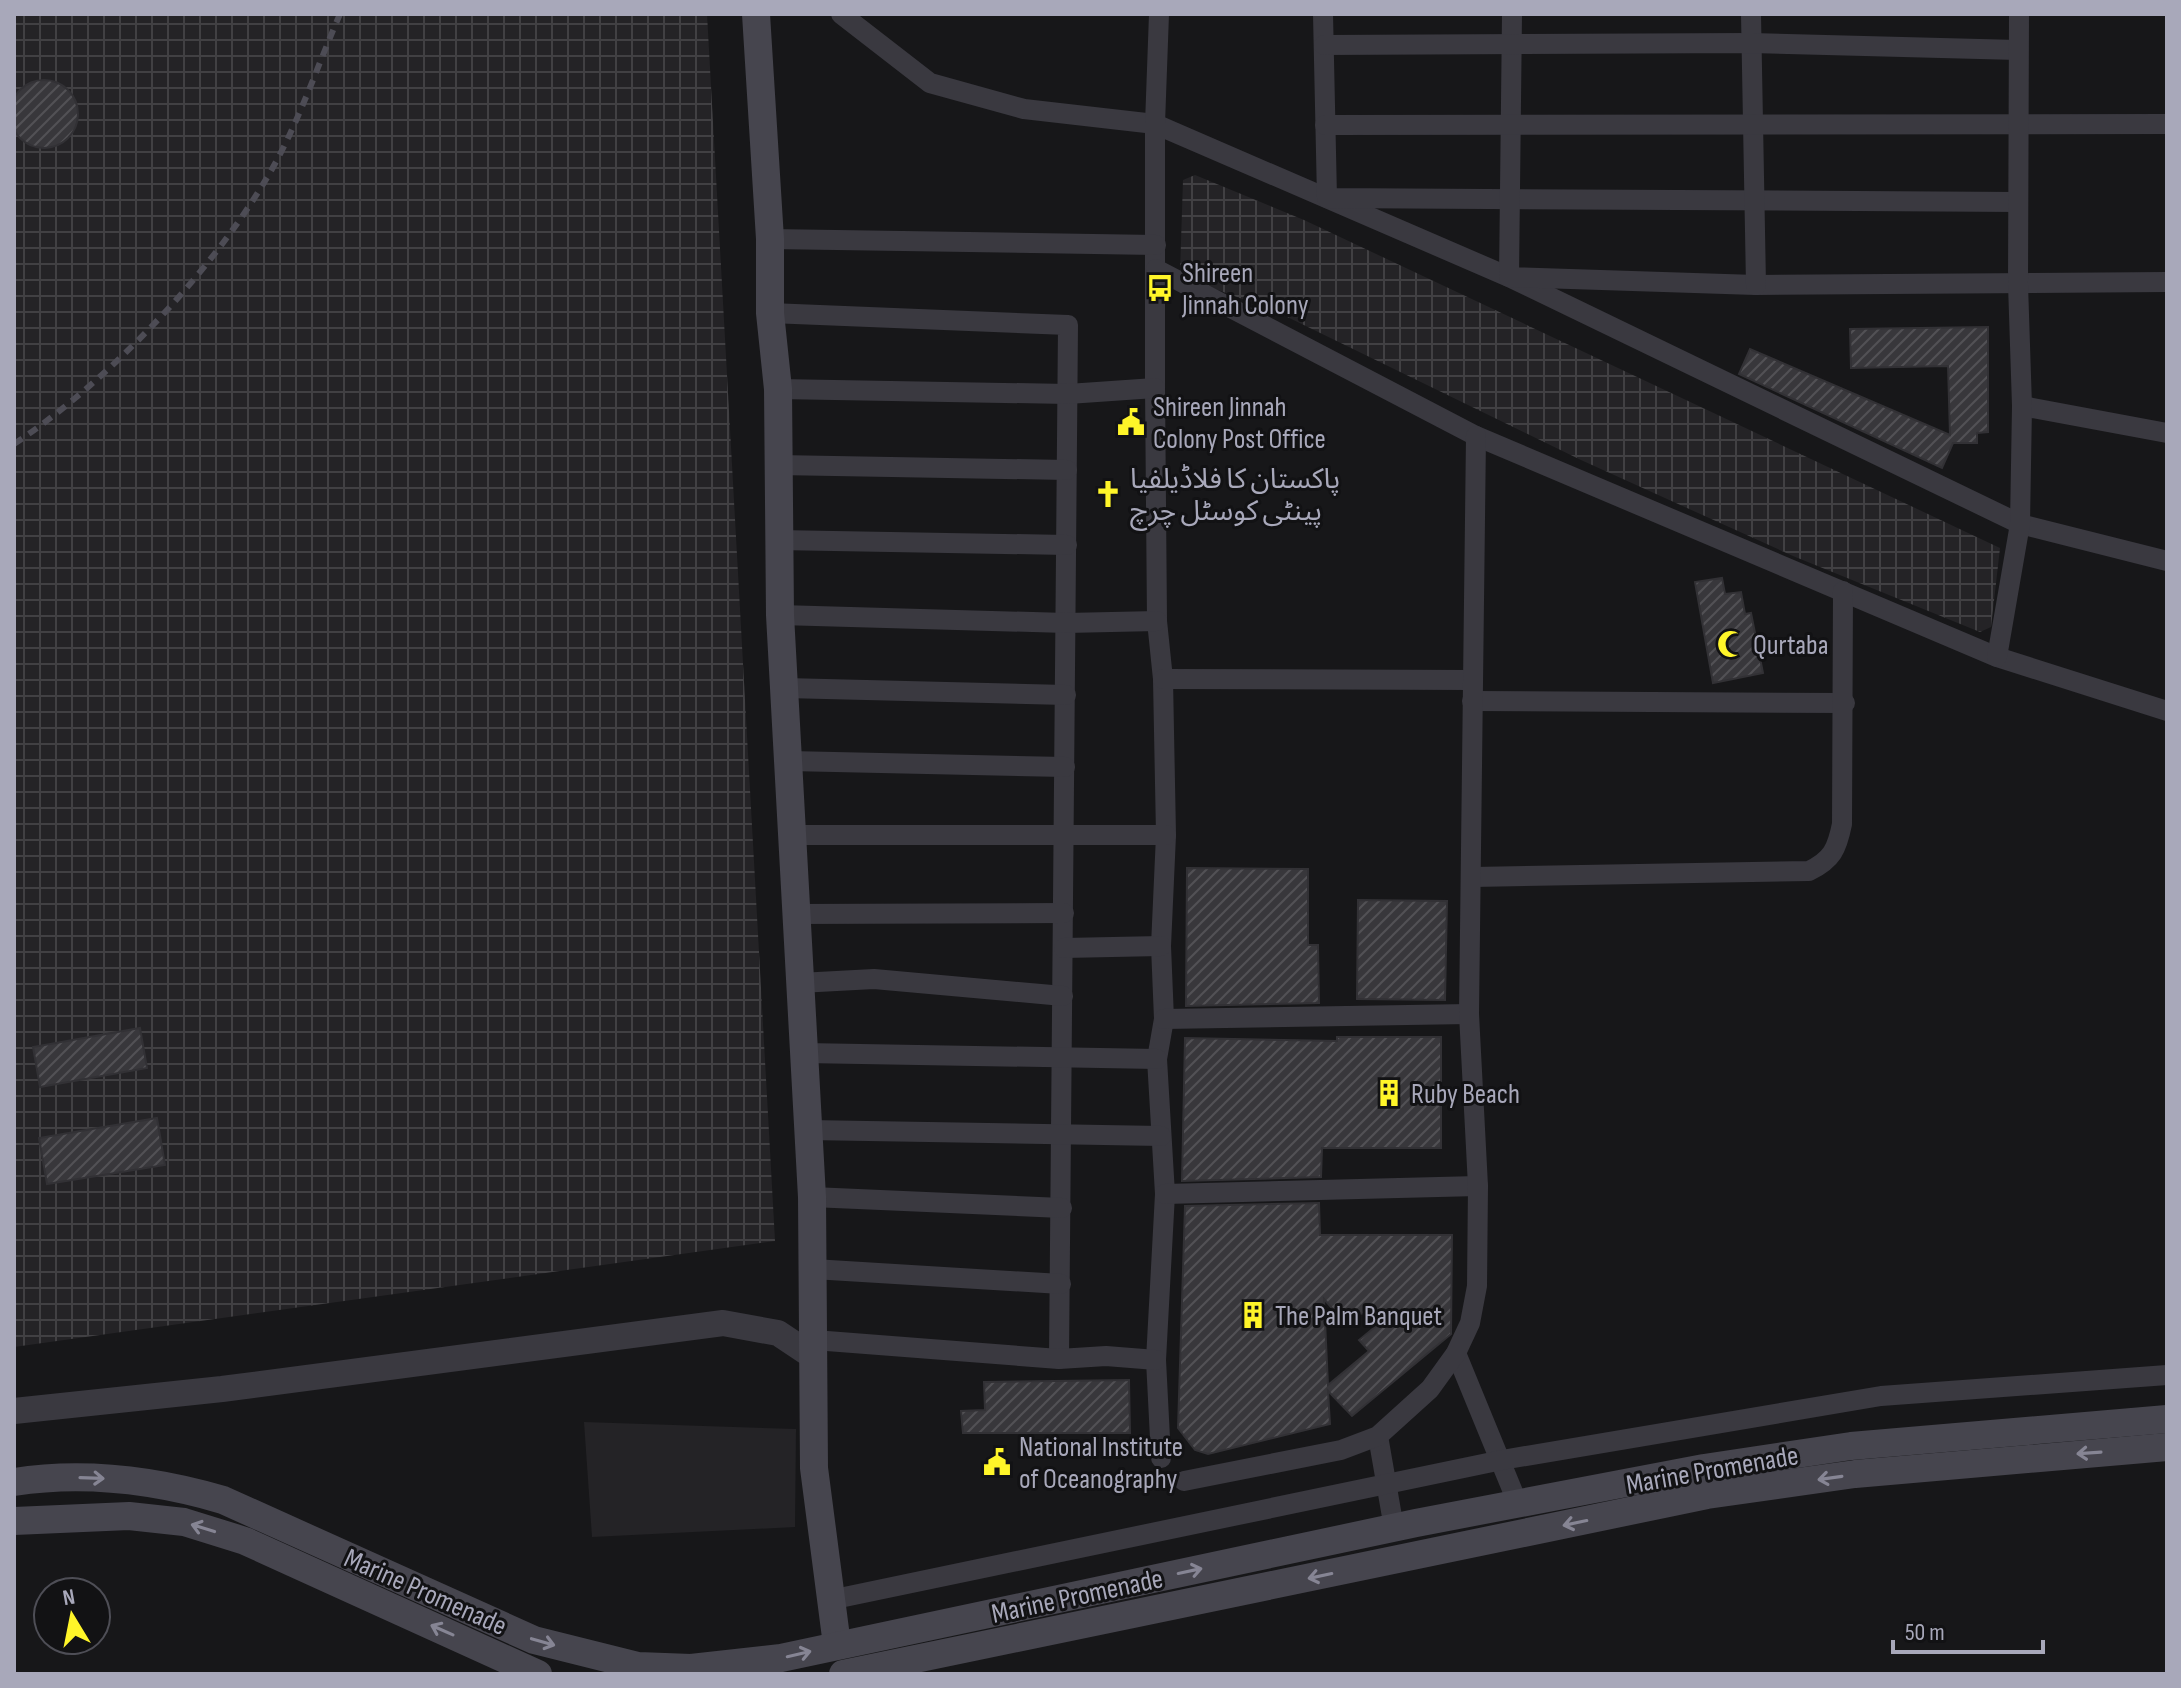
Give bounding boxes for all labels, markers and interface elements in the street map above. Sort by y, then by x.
place label: Shireen Jinnah Colony [1181,257,1309,322]
bus stop icon: Shireen Jinnah Colony [1145,273,1175,303]
place label: Shireen Jinnah Colony Post Office [1153,391,1326,456]
public building icon: Shireen Jinnah Colony Post Office [1116,407,1146,437]
place label: پاکستان کا فلاڈیلفیا پینٹی کوسٹل چرچ [1130,463,1340,531]
church icon: پاکستان کا فلاڈیلفیا پینٹی کوسٹل چرچ [1093,479,1123,509]
mosque icon: Qurtaba [1716,629,1746,659]
place label: Qurtaba [1753,629,1828,662]
building icon: Ruby Beach [1374,1078,1404,1108]
place label: Ruby Beach [1411,1078,1520,1111]
building icon: The Palm Banquet [1238,1300,1268,1330]
place label: The Palm Banquet [1275,1300,1442,1333]
place label: National Institute of Oceanography [1019,1431,1183,1496]
street label: Marine Promenade [1624,1439,1801,1502]
one-way arrow [2076,1446,2103,1461]
public building icon: National Institute of Oceanography [982,1447,1012,1477]
one-way arrow [78,1470,105,1486]
one-way arrow [1818,1471,1844,1486]
one-way arrow [1562,1516,1588,1531]
one-way arrow [191,1520,216,1534]
street label: Marine Promenade [339,1542,512,1643]
street label: Marine Promenade [989,1562,1166,1631]
one-way arrow [1177,1563,1202,1578]
one-way arrow [1308,1569,1333,1584]
north arrow [32,1576,112,1656]
text: N [61,1583,77,1612]
scale bar [1893,1604,2043,1654]
text: 50 m [1905,1618,1945,1647]
one-way arrow [430,1622,454,1637]
one-way arrow [529,1635,555,1650]
one-way arrow [785,1646,811,1661]

